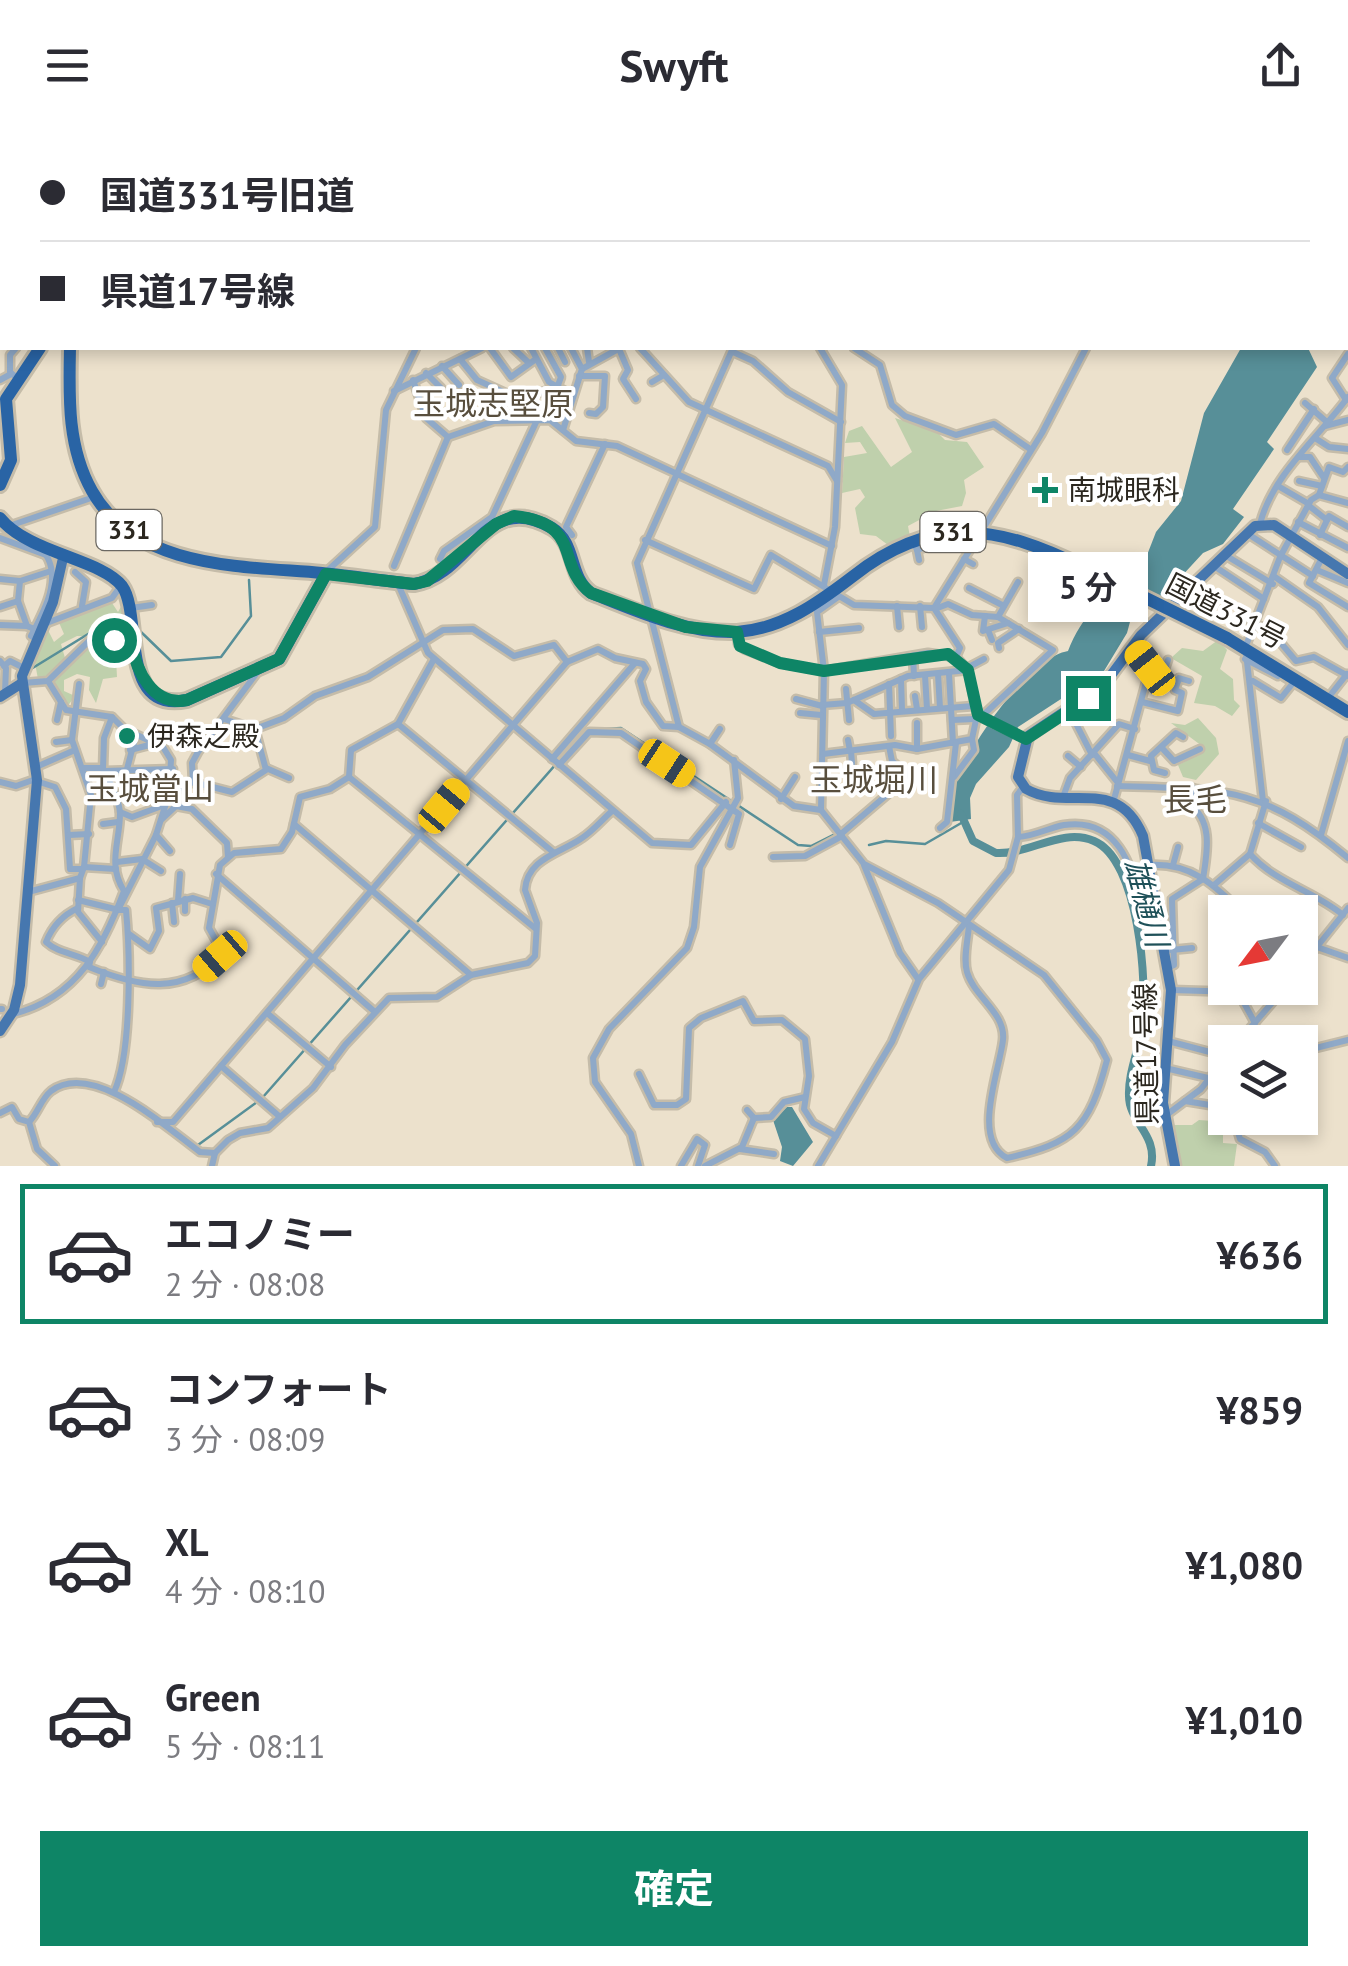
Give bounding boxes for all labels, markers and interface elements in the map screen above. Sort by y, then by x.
text: Swyft [619,36,729,94]
icon: menu [40,38,95,93]
icon: share [1253,38,1308,93]
text: 国道331号旧道 [100,170,355,219]
text: 県道17号線 [100,266,295,315]
district label: 玉城志堅原 [413,382,573,424]
place label: 南城眼科 [1068,471,1180,508]
marker: 南城眼科 [1032,477,1058,503]
road number: 331 [96,510,162,550]
road number: 331 [920,512,986,552]
callout: 5 分 [1028,553,1148,623]
street label: 国道331号 [1160,565,1292,656]
text: 5 分 [1059,566,1117,608]
route start [92,618,137,663]
car [1120,635,1180,701]
route end [1066,676,1111,721]
place label: 伊森之殿 [147,717,259,754]
marker: 伊森之殿 [116,725,138,747]
car [634,734,700,792]
district label: 玉城堀川 [810,758,938,800]
district label: 玉城當山 [86,767,214,809]
car [413,773,475,839]
district label: 長毛 [1163,778,1227,820]
water label: 雄樋川 [1117,854,1179,954]
north arrow [1208,895,1318,1005]
map controls [1208,895,1318,1135]
car [188,925,252,987]
street label: 県道17号線 [1126,982,1165,1126]
button: layers [1208,1025,1318,1135]
icon: car [45,1209,135,1299]
text: エコノミー [165,1209,355,1258]
text: ¥636 [1217,1230,1303,1279]
text: 2 分 · 08:08 [165,1263,325,1305]
icon: car [45,1364,135,1454]
text: コンフォート [165,1364,392,1413]
text: ¥859 [1217,1385,1303,1434]
text: 3 分 · 08:09 [165,1418,325,1460]
text: XL [165,1517,209,1566]
icon: car [45,1519,135,1609]
text: ¥1,080 [1186,1540,1303,1589]
text: 4 分 · 08:10 [165,1570,325,1612]
text: Green [165,1672,261,1721]
icon: car [45,1674,135,1764]
text: ¥1,010 [1186,1695,1303,1744]
text: 5 分 · 08:11 [165,1725,325,1767]
button: 確定 [40,1831,1308,1946]

